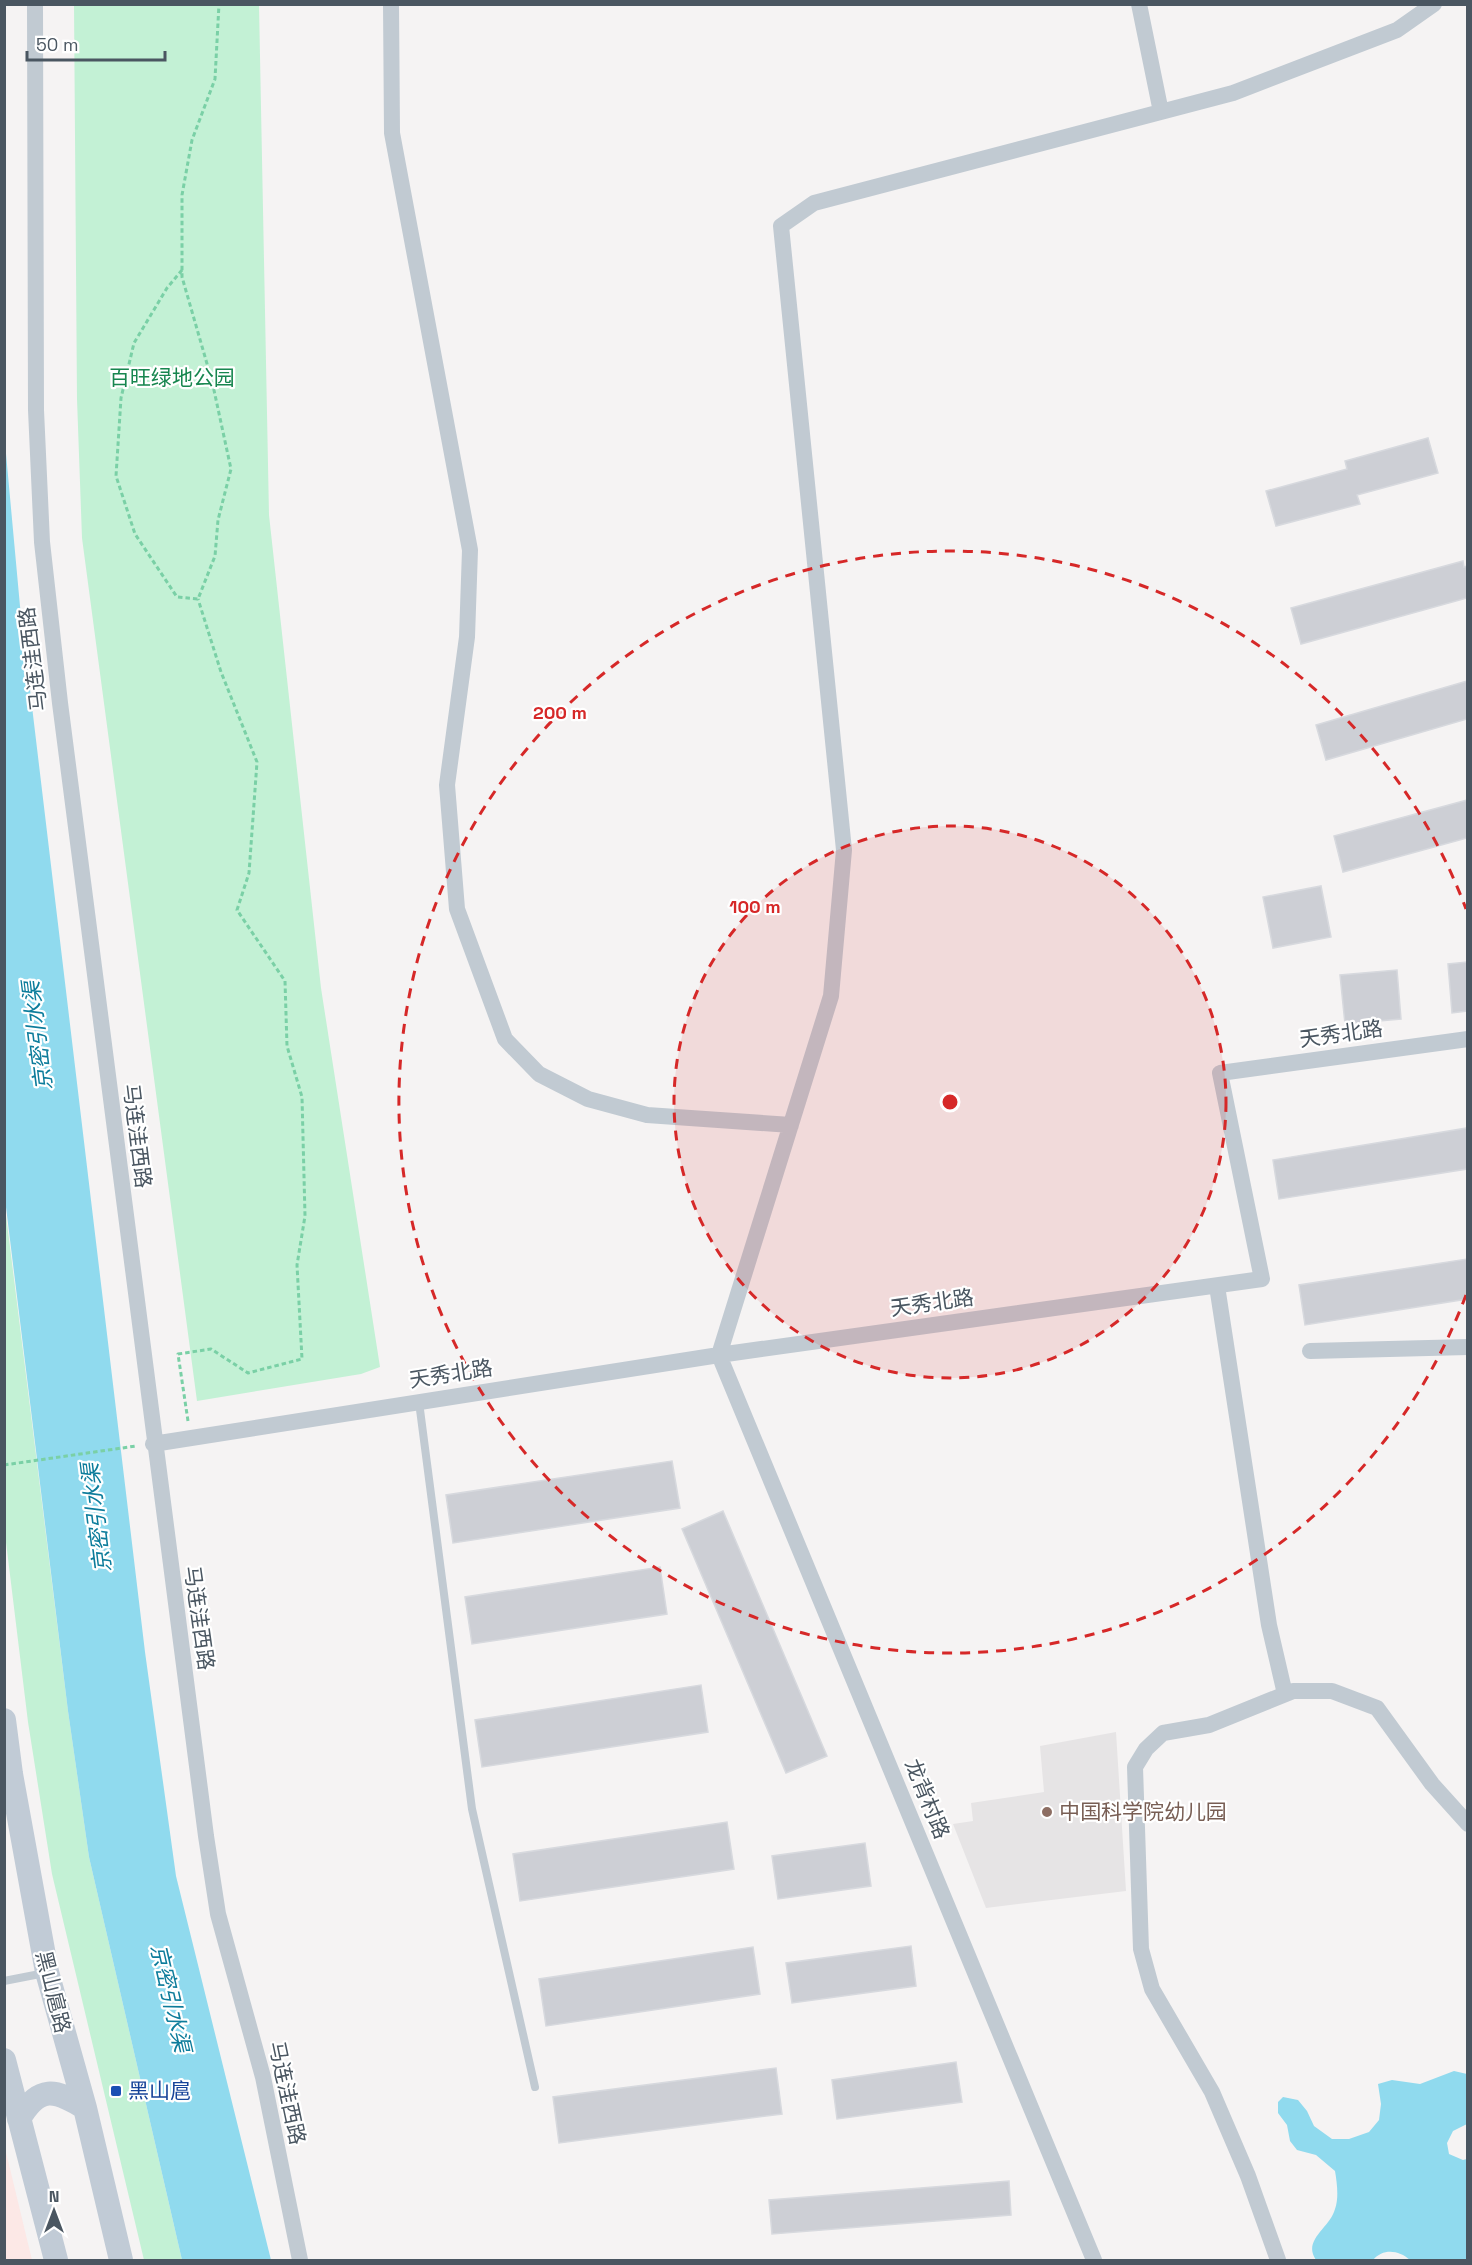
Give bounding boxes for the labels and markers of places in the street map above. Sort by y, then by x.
centre of rings [940,1092,960,1112]
place label: 中国科学院幼儿园 [1059,1798,1227,1825]
marker: 中国科学院幼儿园 [1040,1805,1054,1819]
place label: 黑山扈 [128,2077,191,2104]
marker: 黑山扈 [109,2084,123,2098]

